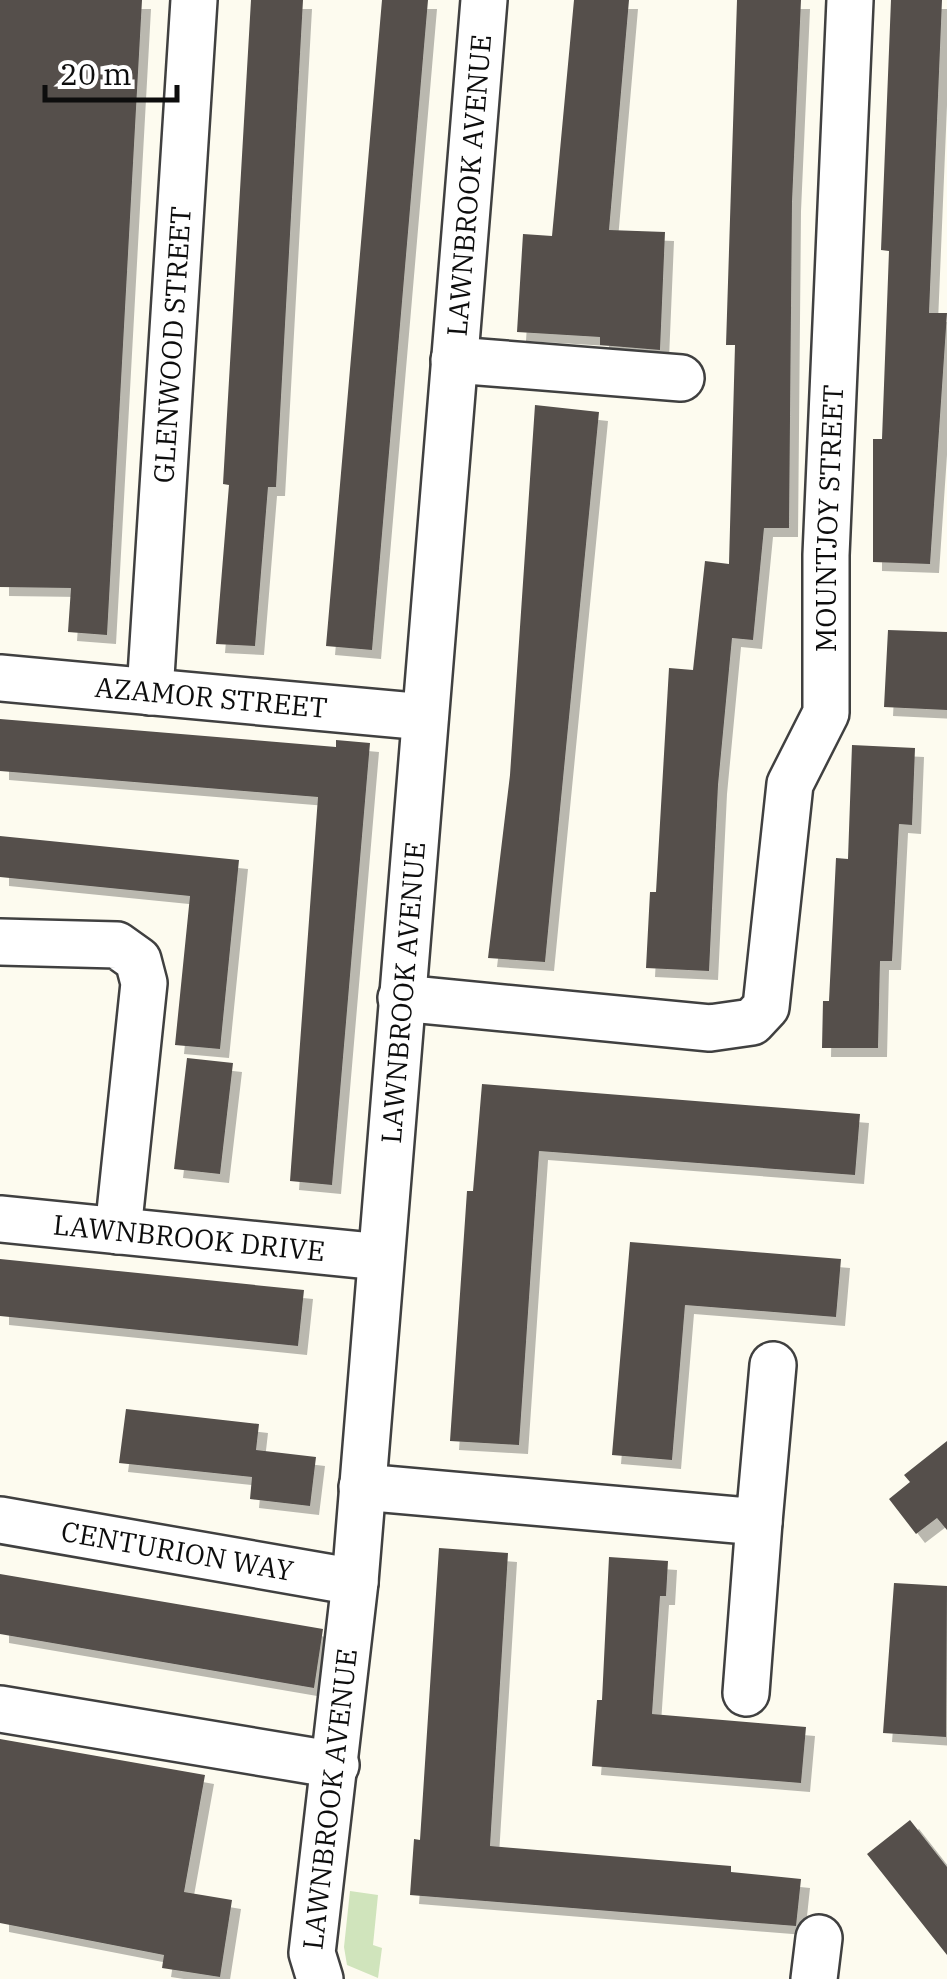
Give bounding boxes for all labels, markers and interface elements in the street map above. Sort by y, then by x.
street label: LAWNBROOK AVENUE [438,33,499,338]
scale bar [45,40,178,102]
text: 20 m [60,54,132,93]
street label: GLENWOOD STREET [144,205,199,484]
street label: MOUNTJOY STREET [807,384,851,652]
street label: AZAMOR STREET [93,668,329,726]
street label: LAWNBROOK AVENUE [372,840,433,1145]
street label: LAWNBROOK DRIVE [51,1205,327,1269]
street label: CENTURION WAY [58,1512,297,1589]
street label: LAWNBROOK AVENUE [294,1647,365,1952]

